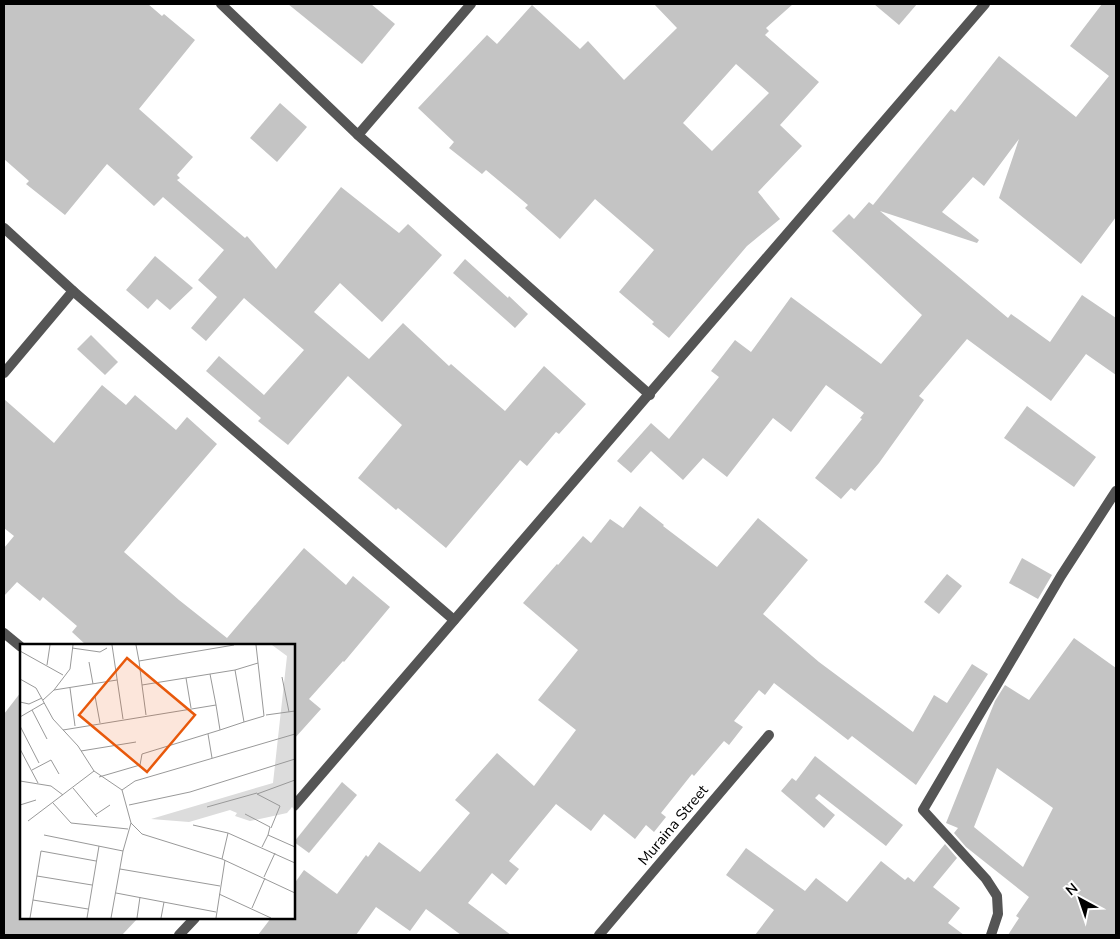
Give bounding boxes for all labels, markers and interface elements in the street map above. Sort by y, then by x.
inset map [20,644,295,919]
street label: Muraina Street [633,780,713,869]
north arrow [1055,874,1105,924]
text: N [1062,879,1082,900]

